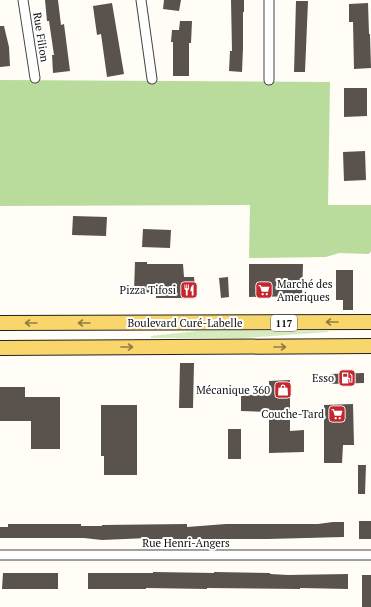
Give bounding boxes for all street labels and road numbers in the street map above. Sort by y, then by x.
street label: Rue Filion [30,11,52,63]
road number: 117 [271,315,297,331]
street label: Boulevard Curé-Labelle [127,316,243,330]
street label: Rue Henri-Angers [142,536,230,550]

